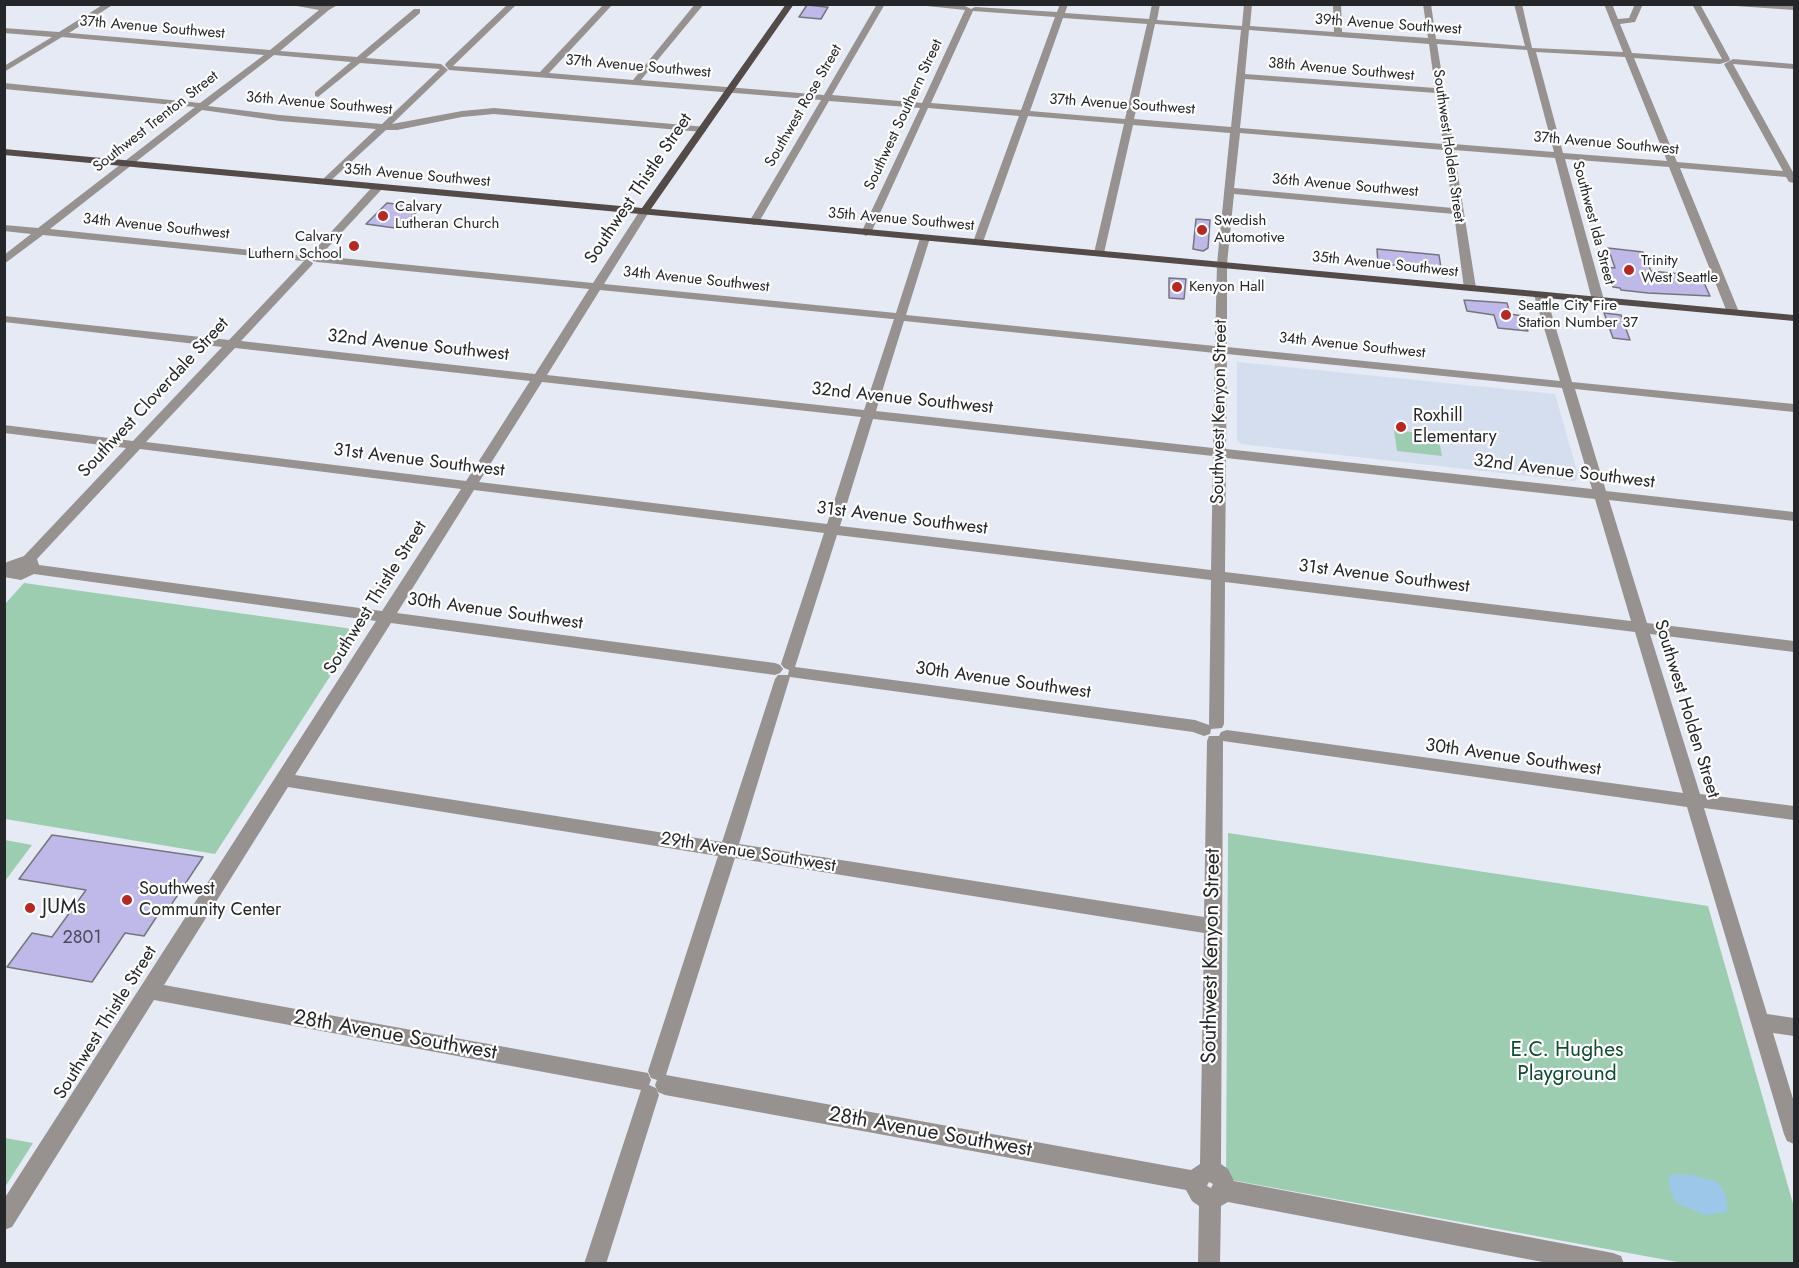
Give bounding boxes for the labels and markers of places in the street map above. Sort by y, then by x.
place label: Calvary Lutheran Church [395,198,499,233]
marker: Calvary Lutheran Church [376,209,390,223]
place label: Swedish Automotive [1214,212,1285,247]
marker: Swedish Automotive [1195,223,1209,237]
place label: Calvary Luthern School [248,228,342,263]
marker: Calvary Luthern School [347,239,361,253]
place label: Trinity West Seattle [1641,252,1718,287]
marker: Trinity West Seattle [1622,263,1636,277]
place label: Kenyon Hall [1189,278,1264,296]
marker: Kenyon Hall [1170,280,1184,294]
place label: Seattle City Fire Station Number 37 [1518,297,1638,332]
marker: Seattle City Fire Station Number 37 [1499,308,1513,322]
place label: Roxhill Elementary [1413,406,1497,448]
marker: Roxhill Elementary [1394,420,1408,434]
place label: Southwest Community Center [139,879,281,922]
marker: Southwest Community Center [120,893,134,907]
place label: JUMs [42,895,86,921]
marker: JUMs [23,901,37,915]

